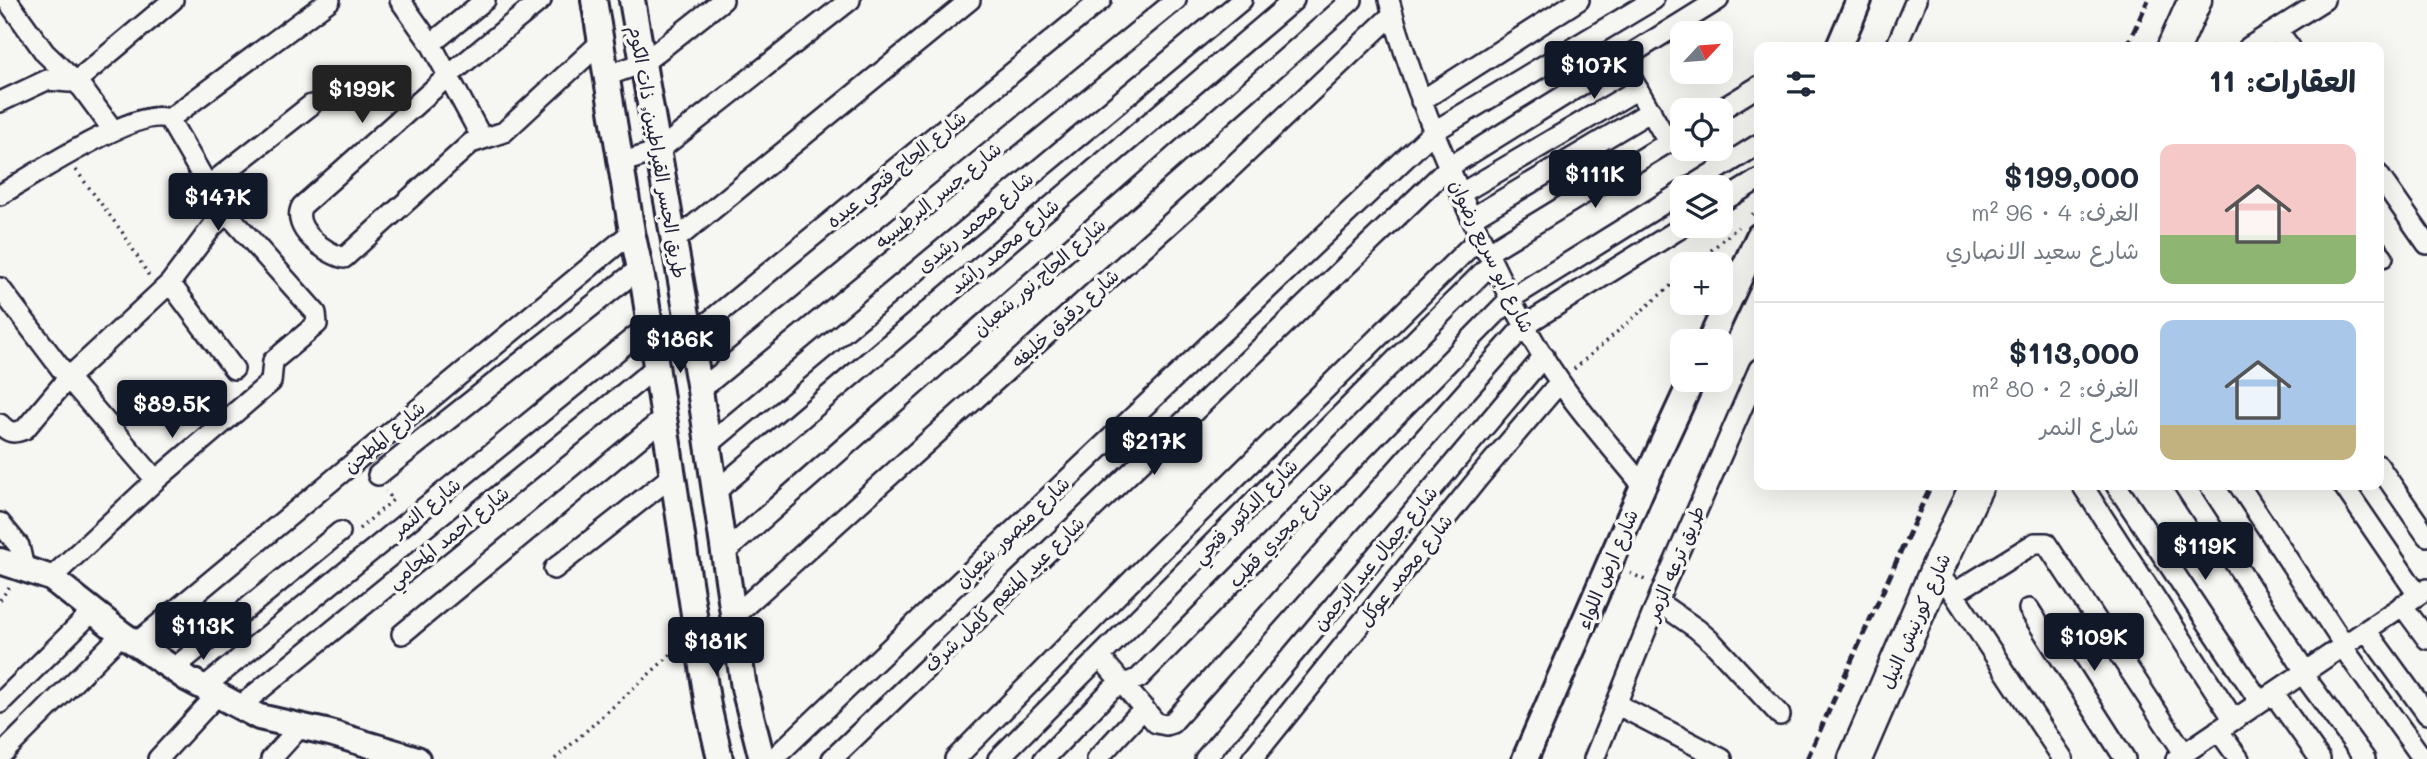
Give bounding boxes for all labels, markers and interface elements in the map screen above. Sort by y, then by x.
north arrow [1670,21,1732,84]
map controls [1670,21,1733,392]
street label: طريق الجسر القيراطيين, ذات الكوم [621,23,693,281]
pin: $107K [1545,42,1643,101]
text: $107K [1560,49,1628,79]
text: العقارات: 11 [2209,60,2356,100]
icon: filters [1782,65,1820,103]
pin: $199K [313,66,411,125]
text: $199K [328,73,396,103]
button: locate [1670,98,1733,161]
street label: شارع الحاج فتحي عبده [821,104,974,237]
street label: شارع جسر البرطسيه [869,136,1007,255]
pin: $111K [1546,150,1644,210]
text: $199,000 [2004,156,2139,196]
text: $111K [1565,158,1625,188]
street label: شارع محمد رشدى [911,165,1040,279]
icon: home [2216,172,2300,256]
pin: $147K [169,174,267,233]
street label: شارع ابو سريع رضوان [1443,175,1540,338]
button: layers [1670,175,1733,238]
text: $147K [185,181,251,211]
street label: شارع محمد راشد [944,192,1065,300]
text: الغرف: 4 · 96 m² [1971,197,2139,227]
street label: شارع الحاج نور شعبان [967,212,1112,343]
text: شارع سعيد الانصاري [1945,235,2139,265]
button: + [1670,252,1733,315]
street label: شارع دقدق خليفه [1005,263,1125,374]
pin: $186K [631,316,729,375]
text: $186K [646,323,714,353]
button: − [1670,329,1733,392]
text: $113,000 [2009,332,2139,372]
icon: home [2216,348,2300,432]
text: الغرف: 2 · 80 m² [1971,373,2139,403]
pin: $89.5K [115,380,229,440]
text: $89.5K [133,388,211,418]
street label: شارع المطحن [338,395,431,480]
text: شارع النمر [2040,411,2139,441]
pin: $217K [1105,418,1203,477]
text: $217K [1121,425,1187,455]
street label: شارع الدكتور فتحي [1187,453,1306,572]
street label: شارع منصور شعبان [949,470,1076,594]
street label: شارع النمر [385,471,467,545]
street label: شارع مجدي قطب [1222,475,1339,594]
street label: شارع احمد المحامي [382,480,517,597]
street label: شارع جمال عبد الرحمن [1307,480,1444,637]
street label: طريق ترعه الزمر [1638,502,1710,626]
street label: شارع ارض اللواء [1570,505,1645,633]
street label: شارع محمد عوكل [1352,508,1459,632]
street label: شارع عبد المنعم كامل شرف [918,510,1091,679]
pin: $119K [2156,522,2254,582]
text: $119K [2173,530,2237,560]
street label: شارع كورنيش النيل [1873,549,1958,693]
pin: $113K [154,602,252,662]
text: $113K [171,610,235,640]
pin: $109K [2045,614,2143,673]
pin: $181K [667,618,765,677]
text: $109K [2060,621,2128,651]
text: $181K [684,625,748,655]

